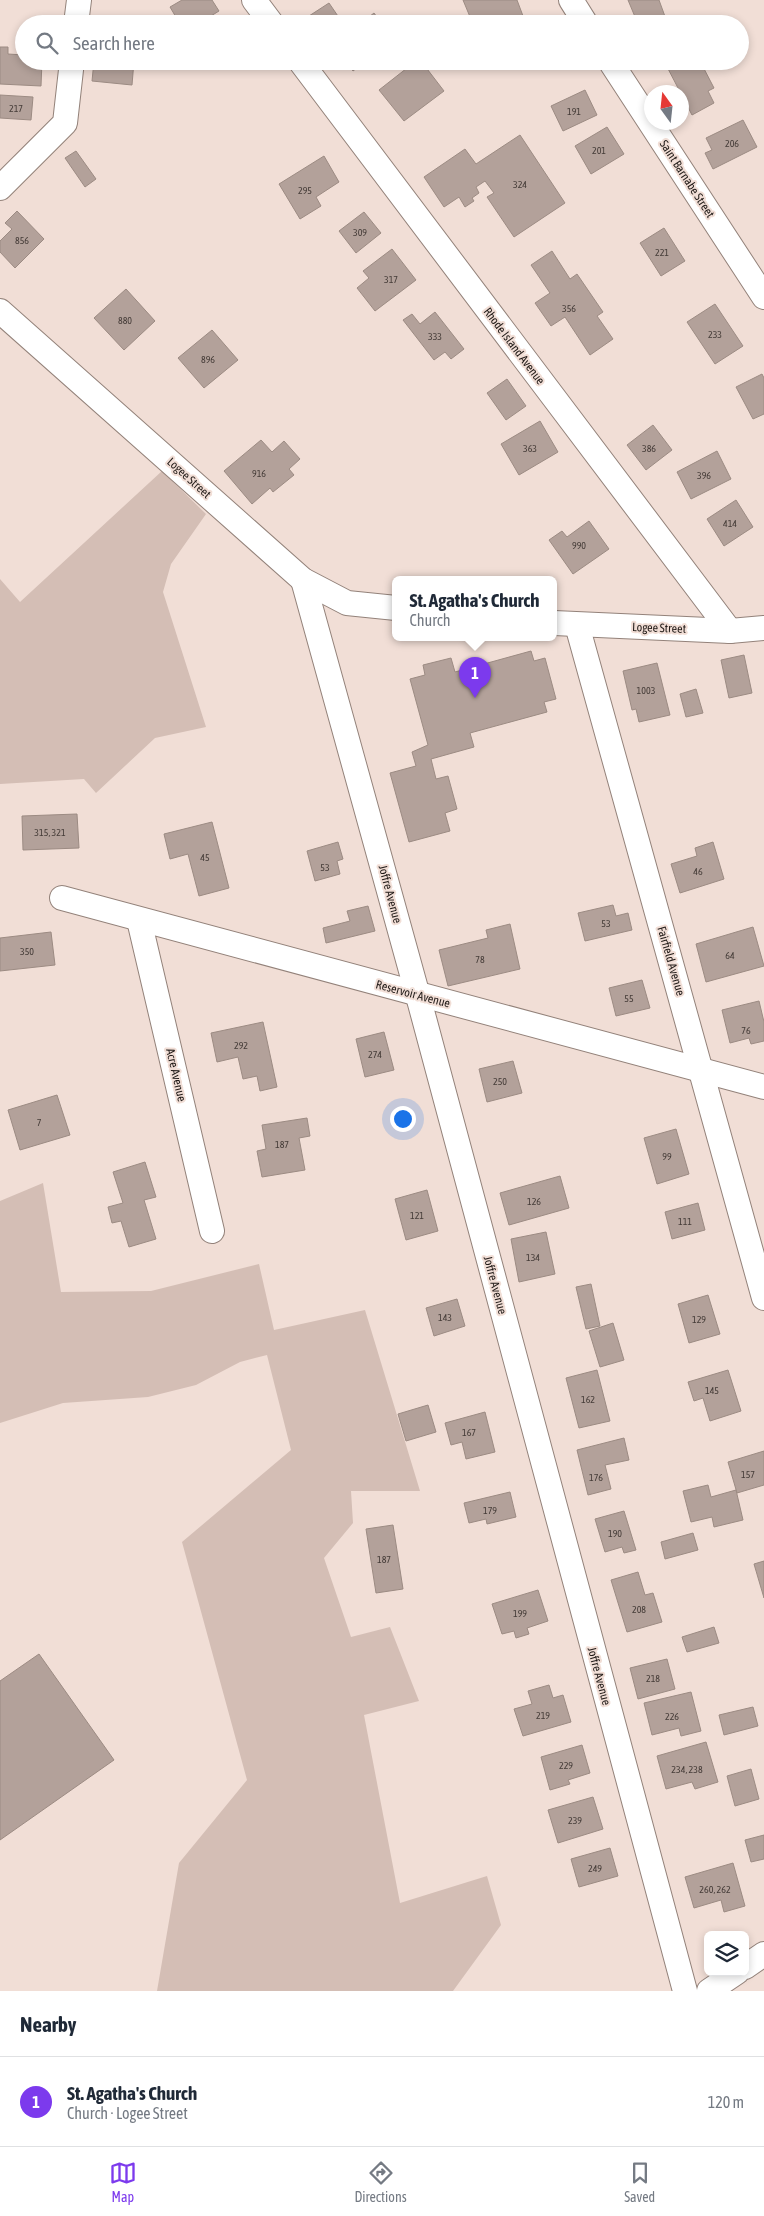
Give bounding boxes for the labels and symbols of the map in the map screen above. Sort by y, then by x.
north arrow [644,85,689,130]
house number: 217 [9,103,23,114]
house number: 191 [567,106,581,117]
street label: Saint Barnabe Street [657,138,718,221]
house number: 206 [725,138,739,149]
house number: 201 [592,145,606,156]
house number: 324 [513,179,527,190]
house number: 295 [298,185,312,196]
house number: 309 [353,227,367,238]
house number: 856 [15,235,29,246]
house number: 221 [655,247,669,258]
house number: 317 [384,274,398,285]
house number: 356 [562,303,576,314]
street label: Rhode Island Avenue [481,305,547,387]
house number: 880 [118,315,132,326]
house number: 233 [708,329,722,340]
house number: 333 [428,331,442,342]
house number: 896 [201,354,215,365]
house number: 363 [523,443,537,454]
house number: 386 [642,443,656,454]
street label: Logee Street [164,455,214,502]
house number: 916 [252,468,266,479]
house number: 396 [697,470,711,481]
house number: 414 [723,518,737,529]
house number: 990 [572,540,586,551]
street label: Logee Street [632,620,687,636]
pin: 1 [459,657,491,698]
house number: 1003 [637,685,656,696]
house number: 315, 321 [34,827,66,838]
house number: 45 [200,852,210,863]
house number: 53 [320,862,330,873]
street label: Joffre Avenue [375,863,405,925]
house number: 46 [693,866,703,877]
house number: 53 [601,918,611,929]
street label: Fairfield Avenue [654,925,688,997]
house number: 350 [20,946,34,957]
house number: 64 [725,950,735,961]
house number: 78 [475,954,485,965]
street label: Reservoir Avenue [374,977,452,1011]
house number: 55 [624,993,634,1004]
house number: 76 [741,1025,751,1036]
house number: 292 [234,1040,248,1051]
street label: Acre Avenue [163,1047,189,1103]
house number: 274 [368,1049,382,1060]
house number: 250 [493,1076,507,1087]
your location [390,1106,416,1132]
house number: 7 [37,1117,42,1128]
house number: 187 [275,1139,289,1150]
house number: 99 [662,1151,672,1162]
house number: 126 [527,1196,541,1207]
house number: 121 [410,1210,424,1221]
house number: 111 [678,1216,692,1227]
house number: 134 [526,1252,540,1263]
street label: Joffre Avenue [480,1254,510,1316]
house number: 143 [438,1312,452,1323]
house number: 129 [692,1314,706,1325]
house number: 145 [705,1385,719,1396]
house number: 162 [581,1394,595,1405]
house number: 167 [462,1427,476,1438]
house number: 157 [741,1469,755,1480]
house number: 176 [589,1472,603,1483]
house number: 179 [483,1505,497,1516]
house number: 190 [608,1528,622,1539]
house number: 187 [377,1554,391,1565]
house number: 208 [632,1604,646,1615]
house number: 199 [513,1608,527,1619]
street label: Joffre Avenue [584,1645,614,1707]
house number: 218 [646,1673,660,1684]
house number: 219 [536,1710,550,1721]
house number: 226 [665,1711,679,1722]
house number: 229 [559,1760,573,1771]
house number: 234, 238 [671,1764,703,1775]
house number: 239 [568,1815,582,1826]
house number: 249 [588,1863,602,1874]
house number: 260, 262 [699,1884,731,1895]

